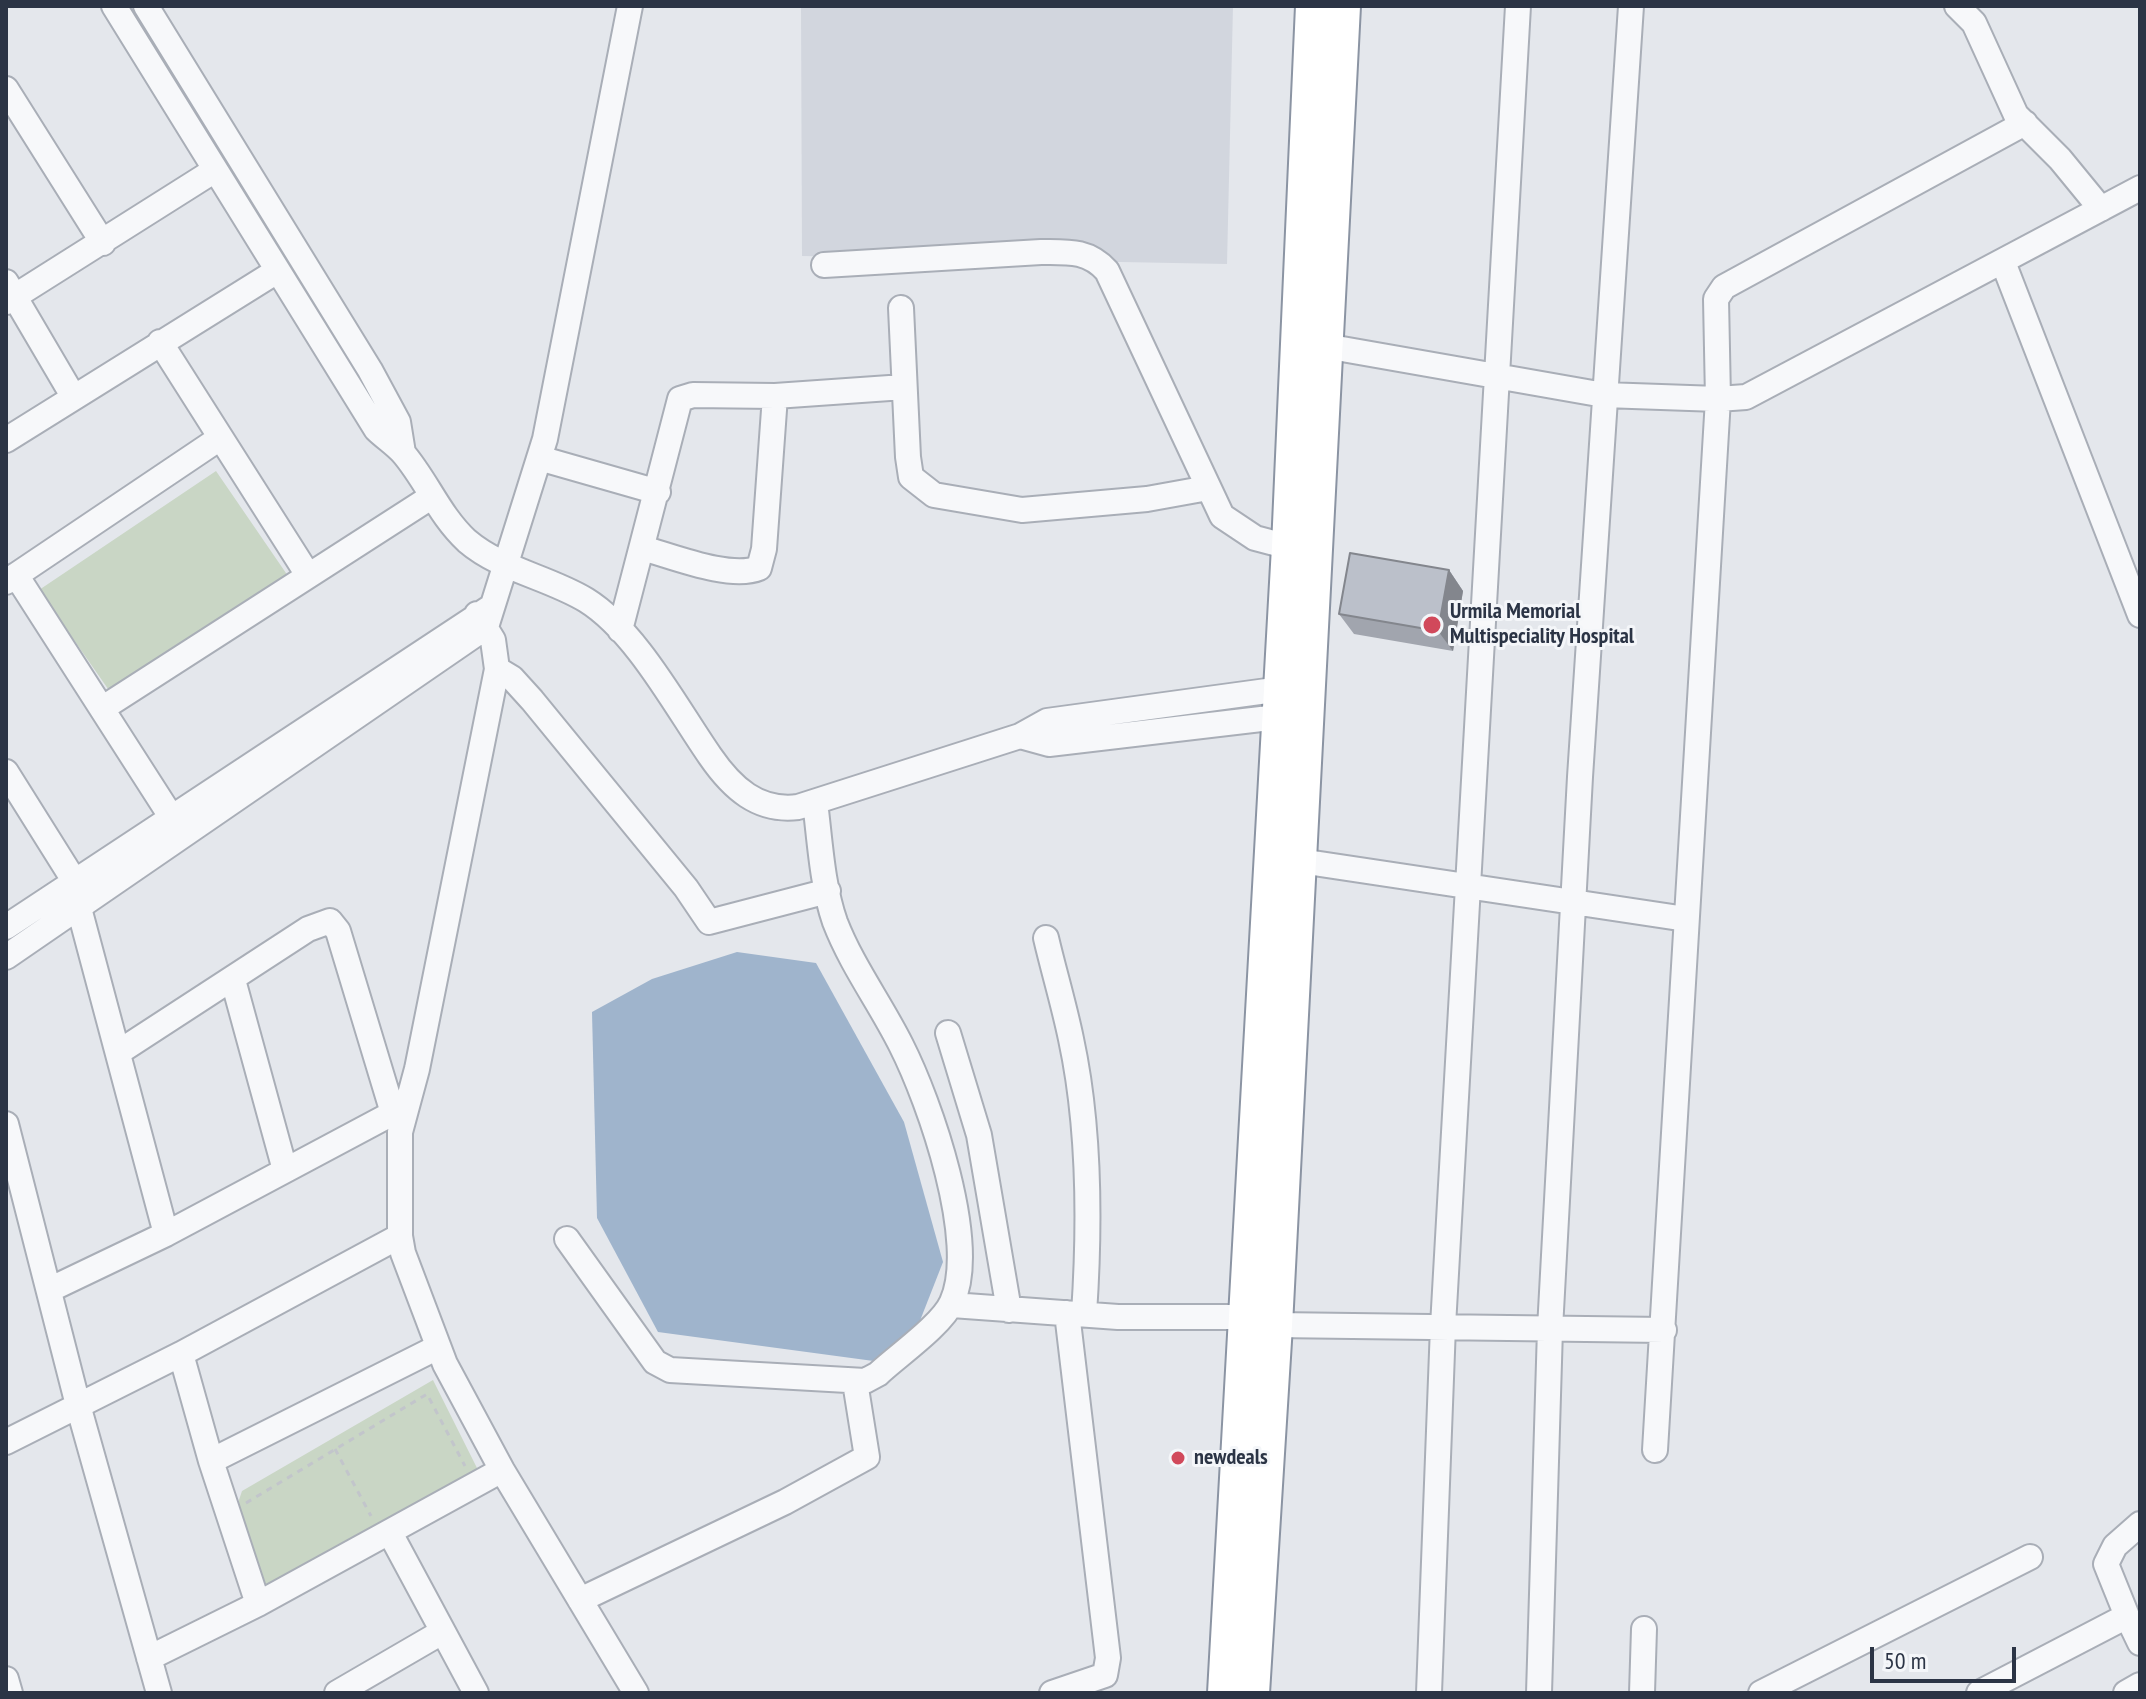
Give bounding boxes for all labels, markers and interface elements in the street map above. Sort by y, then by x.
place label: Urmila Memorial Multispeciality Hospital [1450,599,1634,650]
marker: Urmila Memorial Multispeciality Hospital [1421,614,1443,636]
place label: newdeals [1194,1445,1268,1471]
marker: newdeals [1169,1449,1187,1467]
scale bar [1874,1631,2020,1681]
text: 50 m [1884,1645,1926,1676]

